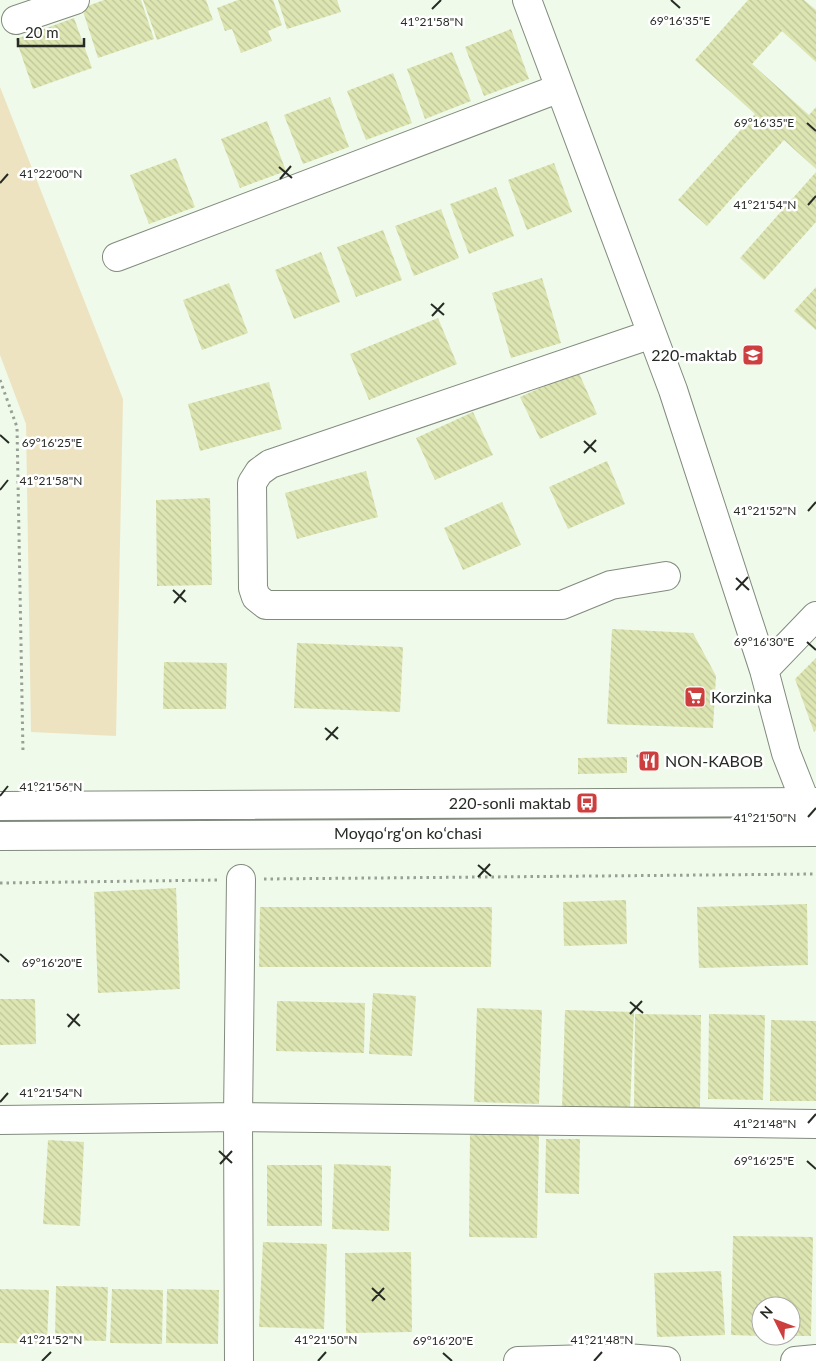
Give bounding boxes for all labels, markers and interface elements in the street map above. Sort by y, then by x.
text: 69°16'35"E [650,13,710,28]
text: 41°21'58"N [401,14,463,29]
scale bar [18,15,84,47]
text: 20 m [25,23,59,41]
text: 69°16'35"E [734,115,794,130]
text: 41°22'00"N [20,166,82,181]
text: 41°21'54"N [734,197,796,212]
school or university icon: 220-maktab [741,343,765,367]
place label: 220-maktab [651,345,737,364]
text: 69°16'25"E [22,435,82,450]
text: 41°21'58"N [20,473,82,488]
text: 41°21'52"N [734,503,796,518]
text: 69°16'30"E [734,634,794,649]
supermarket icon: Korzinka [683,685,707,709]
place label: Korzinka [711,687,772,706]
restaurant icon: NON-KABOB [637,749,661,773]
place label: NON-KABOB [665,751,763,770]
text: 41°21'56"N [20,779,82,794]
bus stop icon: 220-sonli maktab [575,791,599,815]
place label: 220-sonli maktab [449,793,571,812]
text: 41°21'50"N [734,810,796,825]
street label: Moyqoʻrgʻon koʻchasi [334,823,482,842]
text: 69°16'20"E [22,955,82,970]
text: 41°21'54"N [20,1085,82,1100]
text: 41°21'48"N [734,1116,796,1131]
text: 69°16'25"E [734,1153,794,1168]
north arrow [751,1296,801,1346]
text: N [756,1302,776,1322]
text: 41°21'52"N [20,1332,82,1347]
text: 41°21'50"N [295,1332,357,1347]
text: 41°21'48"N [571,1332,633,1347]
text: 69°16'20"E [413,1333,473,1348]

